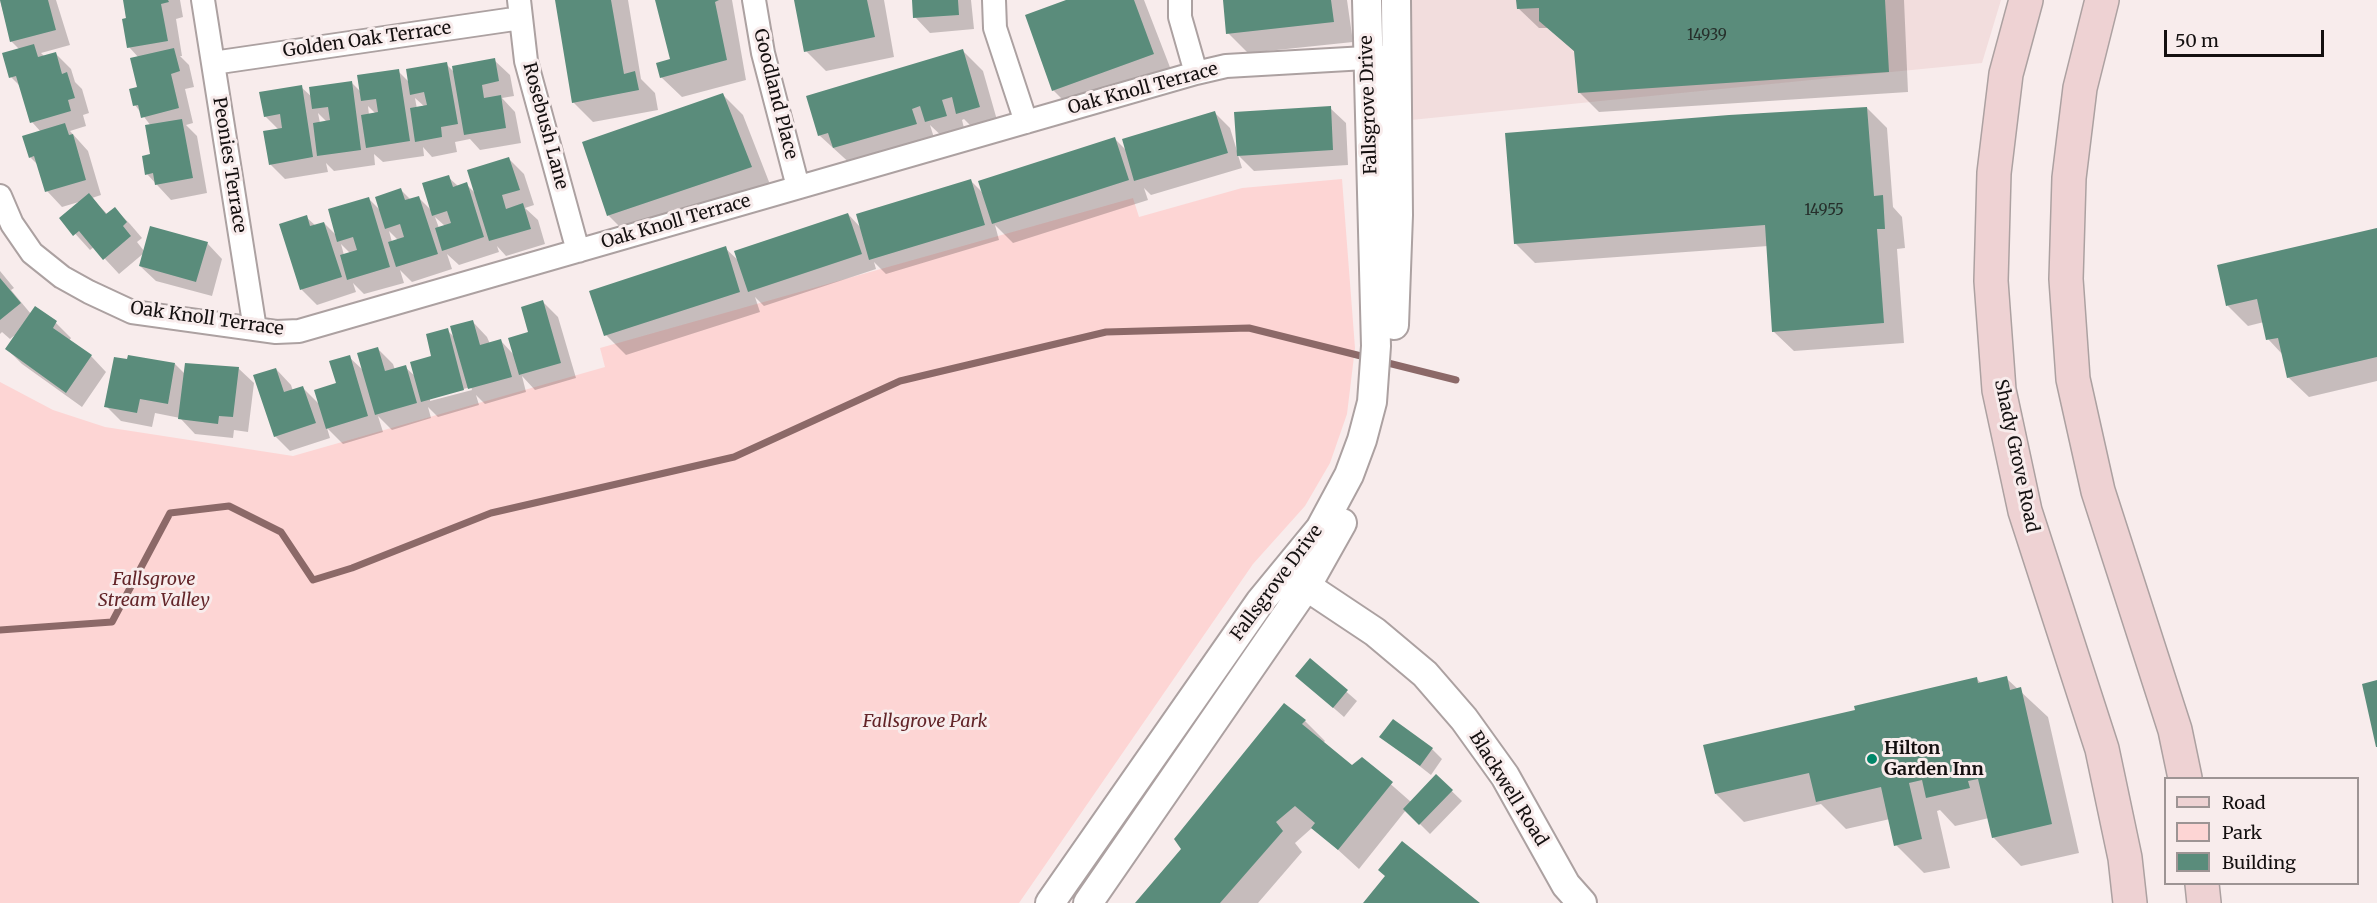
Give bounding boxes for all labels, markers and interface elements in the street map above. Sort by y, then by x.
street label: Golden Oak Terrace [281,17,453,63]
scale bar [2167,18,2328,56]
street label: Goodland Place [748,27,802,161]
house number: 14939 [1687,27,1727,45]
text: 50 m [2175,29,2219,52]
street label: Fallsgrove Drive [1356,35,1382,175]
street label: Oak Knoll Terrace [1066,59,1220,119]
street label: Rosebush Lane [518,60,572,192]
street label: Peonies Terrace [208,96,250,234]
street label: Oak Knoll Terrace [599,190,753,254]
house number: 14955 [1804,202,1844,220]
street label: Oak Knoll Terrace [129,298,285,340]
street label: Shady Grove Road [1989,378,2043,534]
street label: Fallsgrove Drive [1226,521,1328,645]
park label: Fallsgrove Stream Valley [98,569,210,612]
park label: Fallsgrove Park [863,711,987,733]
street label: Blackwell Road [1464,728,1552,850]
place label: Hilton Garden Inn [1884,738,1984,780]
marker: Hilton Garden Inn [1865,752,1879,766]
legend [2164,777,2359,885]
text: Road [2222,791,2266,814]
text: Park [2222,821,2262,844]
text: Building [2222,851,2296,874]

